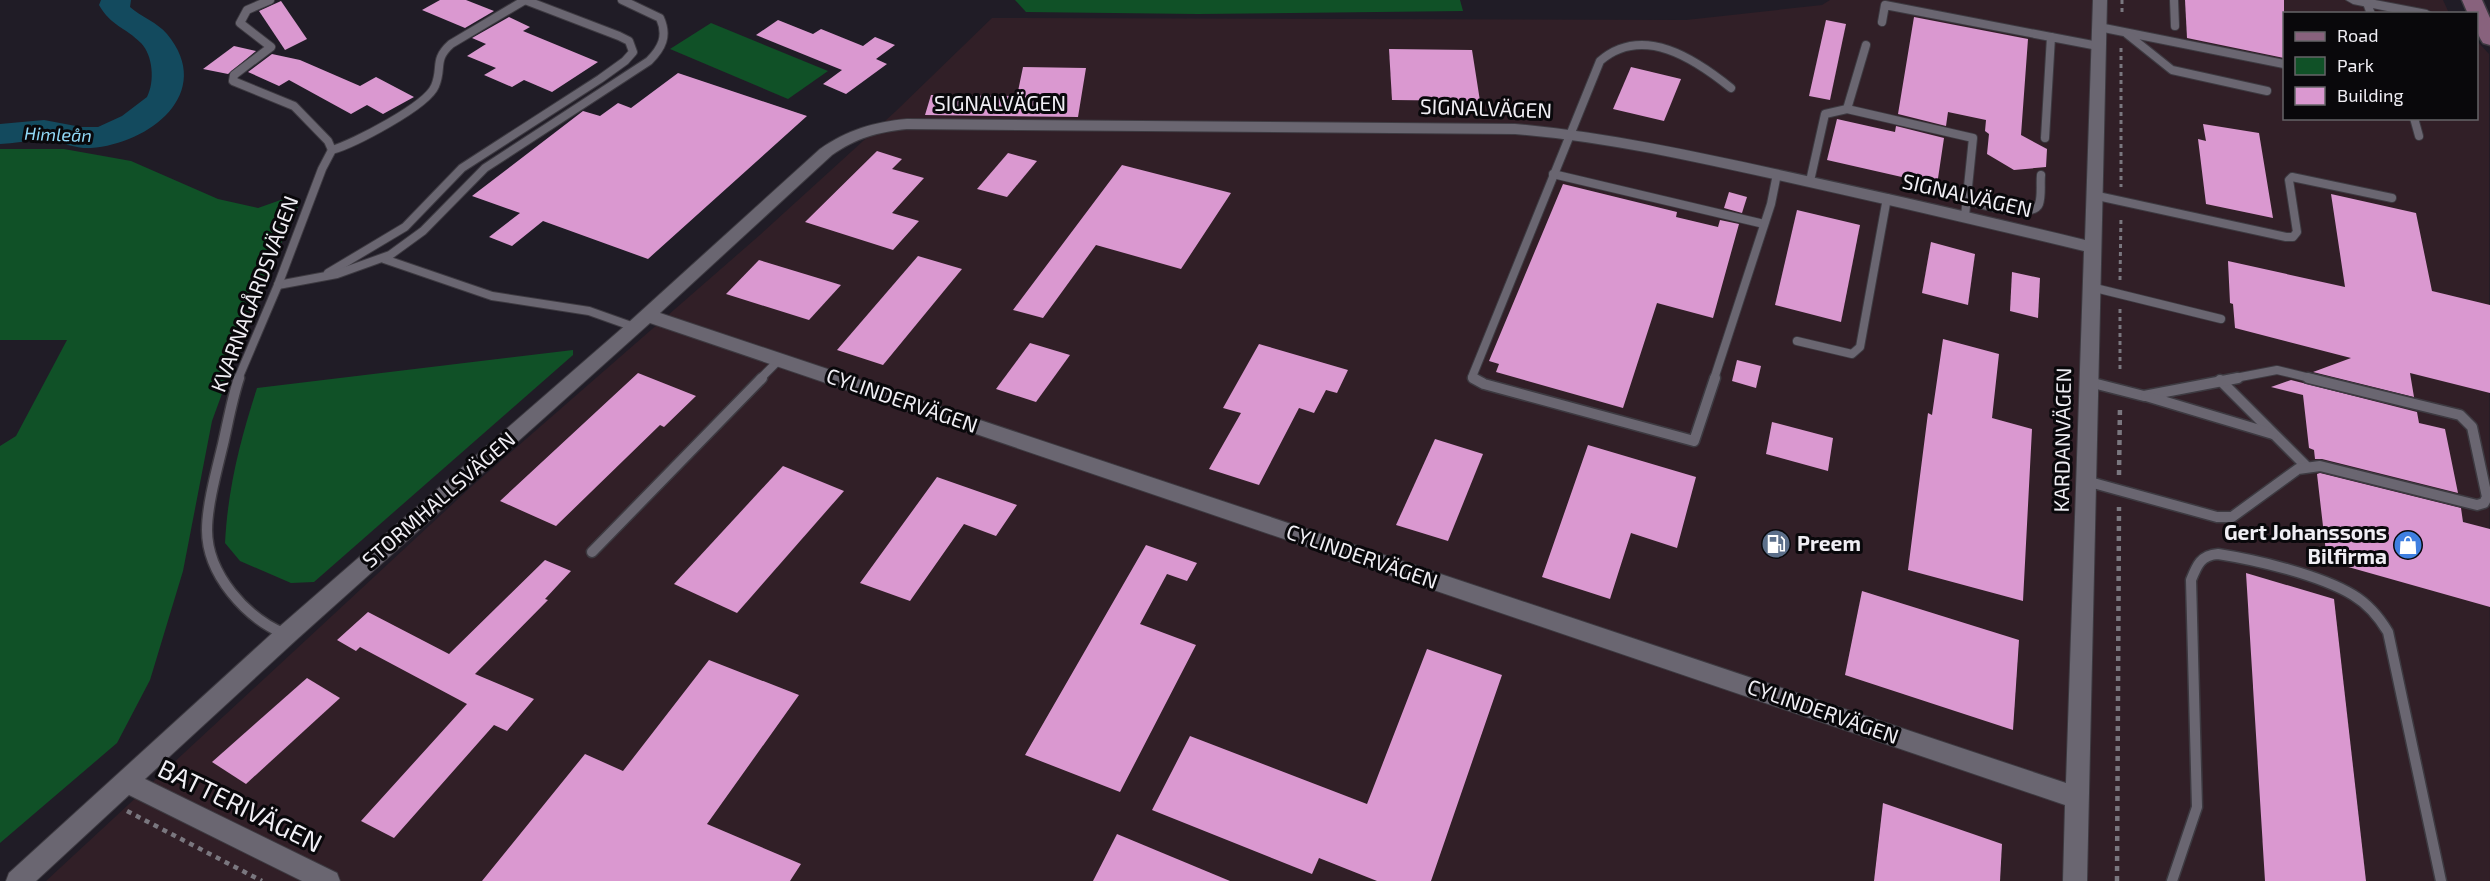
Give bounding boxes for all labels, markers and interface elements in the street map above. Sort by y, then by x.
legend [2283,12,2478,120]
text: Road [2337,24,2378,46]
text: Park [2337,54,2374,76]
text: Building [2337,84,2404,106]
street label: SIGNALVÄGEN [934,90,1066,115]
street label: SIGNALVÄGEN [1420,93,1553,122]
water label: Himleån [24,122,92,146]
street label: SIGNALVÄGEN [1900,167,2035,222]
street label: KVARNAGÅRDSVÄGEN [205,192,303,395]
street label: CYLINDERVÄGEN [824,362,981,437]
street label: KARDANVÄGEN [2048,367,2075,513]
street label: STORMHALLSVÄGEN [356,426,520,572]
street label: CYLINDERVÄGEN [1284,518,1441,593]
place label: Gert Johanssons Bilfirma [2224,519,2387,568]
fuel station icon: Preem [1760,528,1792,560]
shop icon: Gert Johanssons Bilfirma [2392,529,2424,561]
place label: Preem [1797,530,1861,555]
street label: CYLINDERVÄGEN [1745,673,1902,748]
street label: BATTERIVÄGEN [154,752,328,858]

